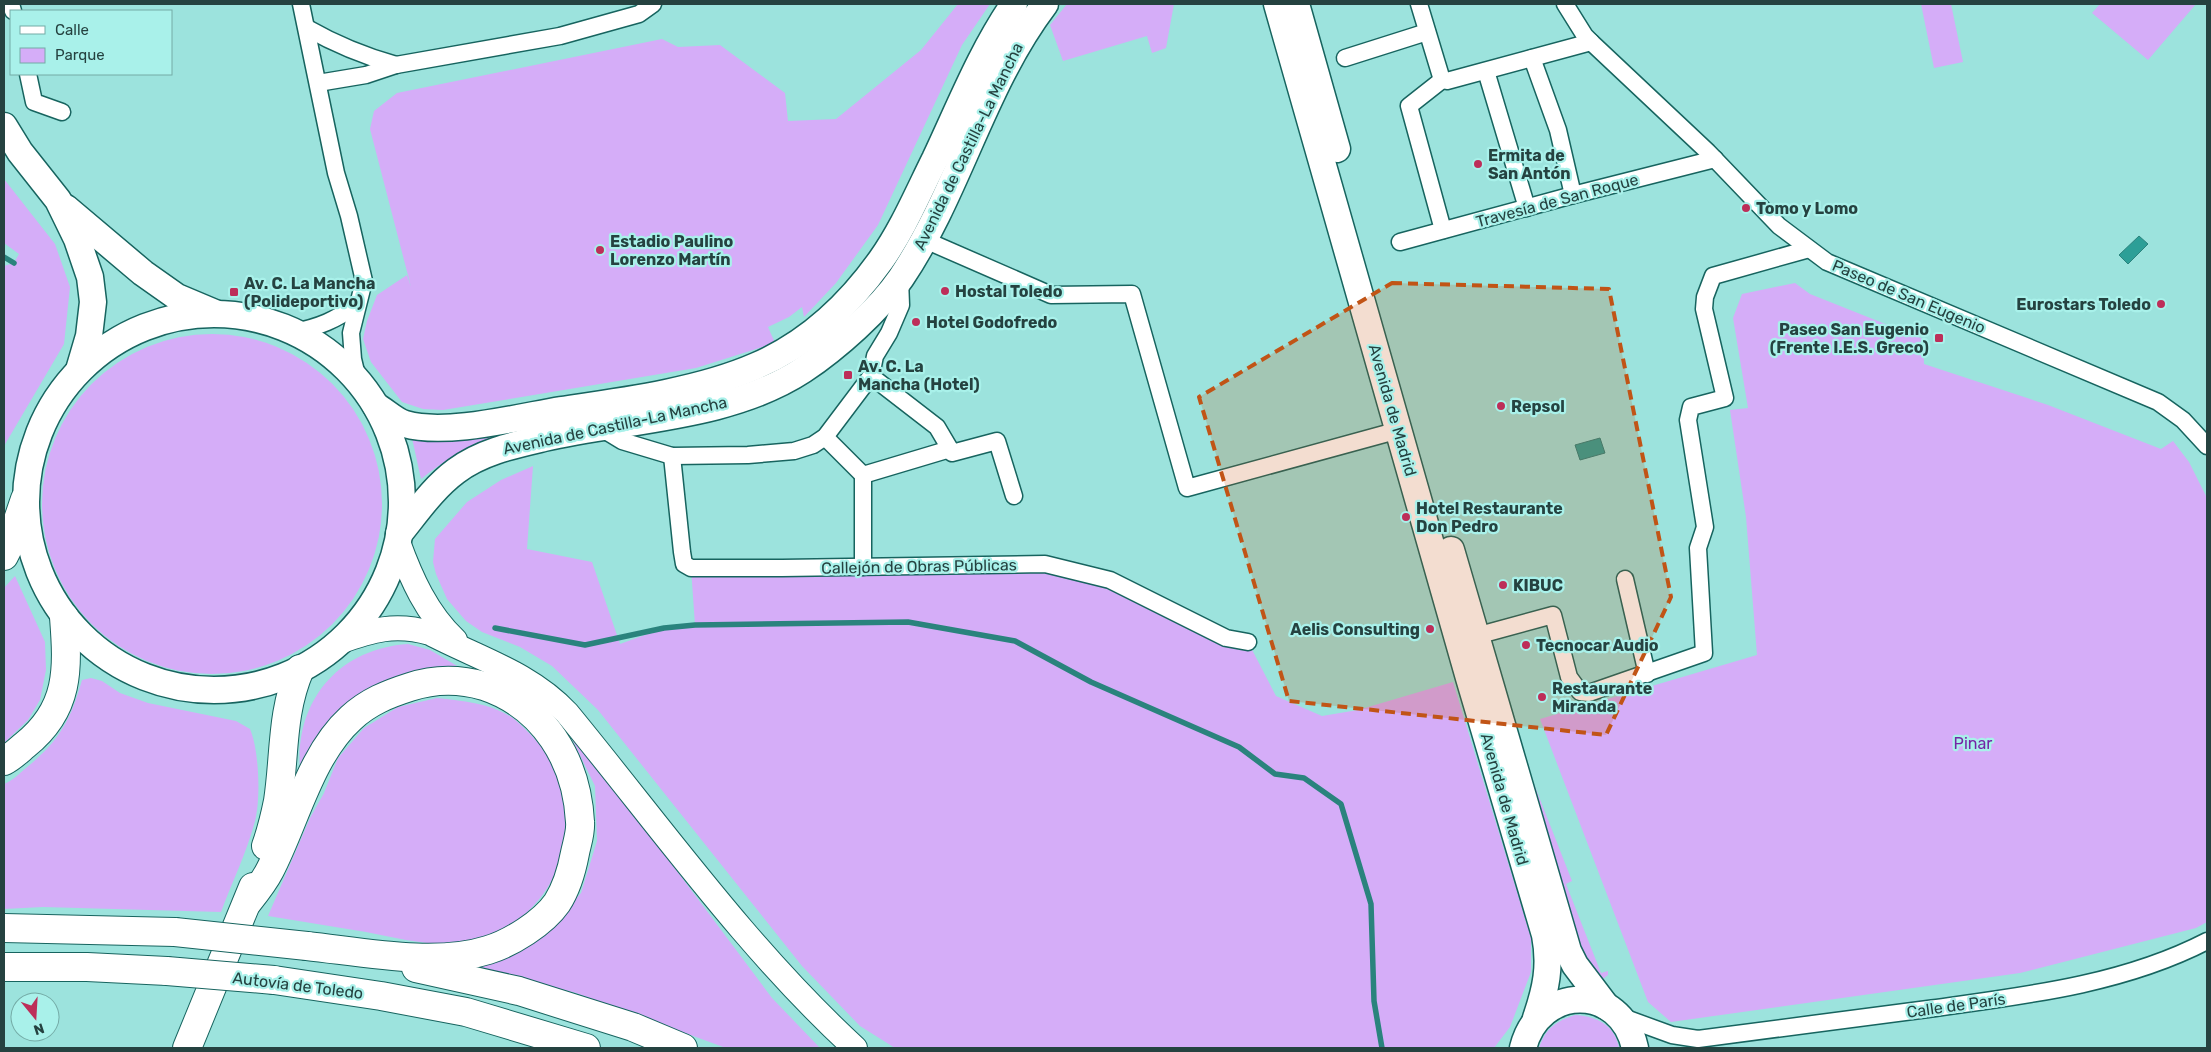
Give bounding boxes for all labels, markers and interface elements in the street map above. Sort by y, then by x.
legend [10,10,172,75]
text: Calle [55,21,89,39]
street label: Avenida de Castilla-La Mancha [910,39,1027,253]
text: Parque [55,46,105,64]
place label: Ermita de San Antón [1488,146,1571,183]
marker: Ermita de San Antón [1472,158,1484,170]
street label: Travesía de San Roque [1474,170,1640,231]
place label: Tomo y Lomo [1756,199,1858,218]
marker: Tomo y Lomo [1740,202,1752,214]
place label: Estadio Paulino Lorenzo Martín [610,232,734,269]
marker: Estadio Paulino Lorenzo Martín [594,244,606,256]
street label: Paseo de San Eugenio [1829,256,1988,337]
place label: Av. C. La Mancha (Polideportivo) [244,274,375,311]
place label: Hostal Toledo [955,282,1063,301]
marker: Hostal Toledo [939,285,951,297]
marker: Av. C. La Mancha (Polideportivo) [228,286,240,298]
place label: Eurostars Toledo [2016,295,2151,314]
marker: Eurostars Toledo [2155,298,2167,310]
place label: Hotel Godofredo [926,313,1058,332]
marker: Hotel Godofredo [910,316,922,328]
place label: Paseo San Eugenio (Frente I.E.S. Greco) [1770,320,1929,357]
marker: Paseo San Eugenio (Frente I.E.S. Greco) [1933,332,1945,344]
street label: Avenida de Madrid [1365,342,1420,478]
place label: Av. C. La Mancha (Hotel) [858,357,980,394]
marker: Av. C. La Mancha (Hotel) [842,369,854,381]
street label: Avenida de Castilla-La Mancha [501,392,729,459]
place label: Repsol [1511,397,1565,416]
marker: Repsol [1495,400,1507,412]
place label: Hotel Restaurante Don Pedro [1416,499,1563,536]
marker: Hotel Restaurante Don Pedro [1400,511,1412,523]
street label: Callejón de Obras Públicas [821,555,1017,578]
place label: KIBUC [1513,576,1563,595]
marker: KIBUC [1497,579,1509,591]
place label: Aelis Consulting [1290,620,1420,639]
marker: Aelis Consulting [1424,623,1436,635]
place label: Tecnocar Audio [1536,636,1659,655]
marker: Tecnocar Audio [1520,639,1532,651]
place label: Restaurante Miranda [1552,679,1652,716]
marker: Restaurante Miranda [1536,691,1548,703]
street label: Avenida de Madrid [1477,731,1532,867]
park label: Pinar [1954,734,1992,753]
street label: Autovía de Toledo [232,968,364,1003]
street label: Calle de París [1905,989,2007,1022]
north arrow [10,992,60,1042]
text: N [31,1019,46,1039]

